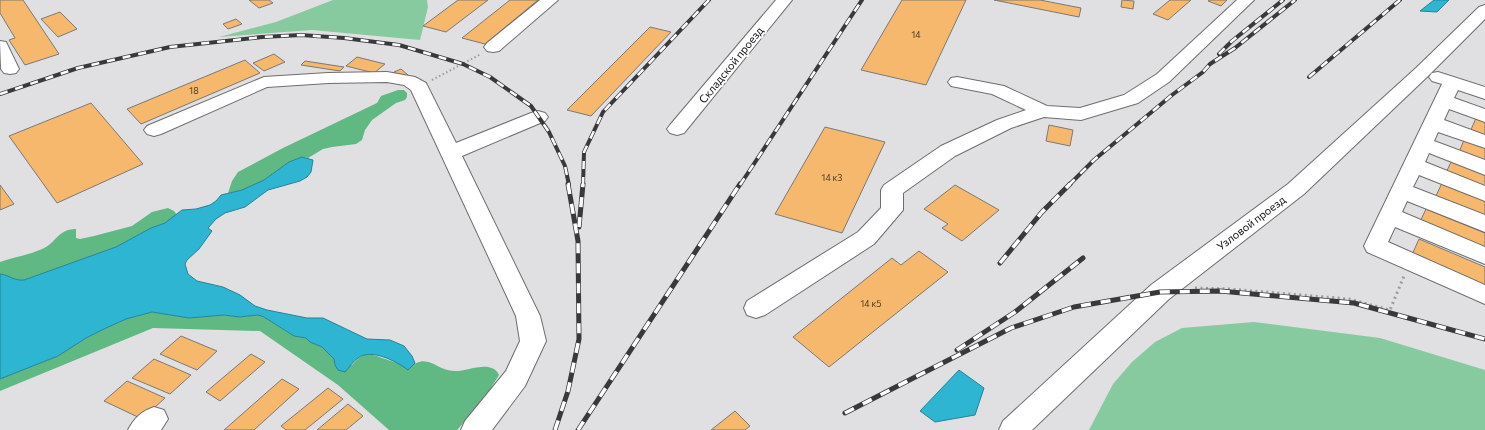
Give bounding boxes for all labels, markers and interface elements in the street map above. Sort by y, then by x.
street label: Складской проезд [696,23,766,106]
house number: 14 [911,29,921,40]
house number: 18 [189,85,199,96]
house number: 14 к3 [822,172,842,183]
street label: Узловой проезд [1214,192,1288,253]
house number: 14 к5 [861,298,881,309]

